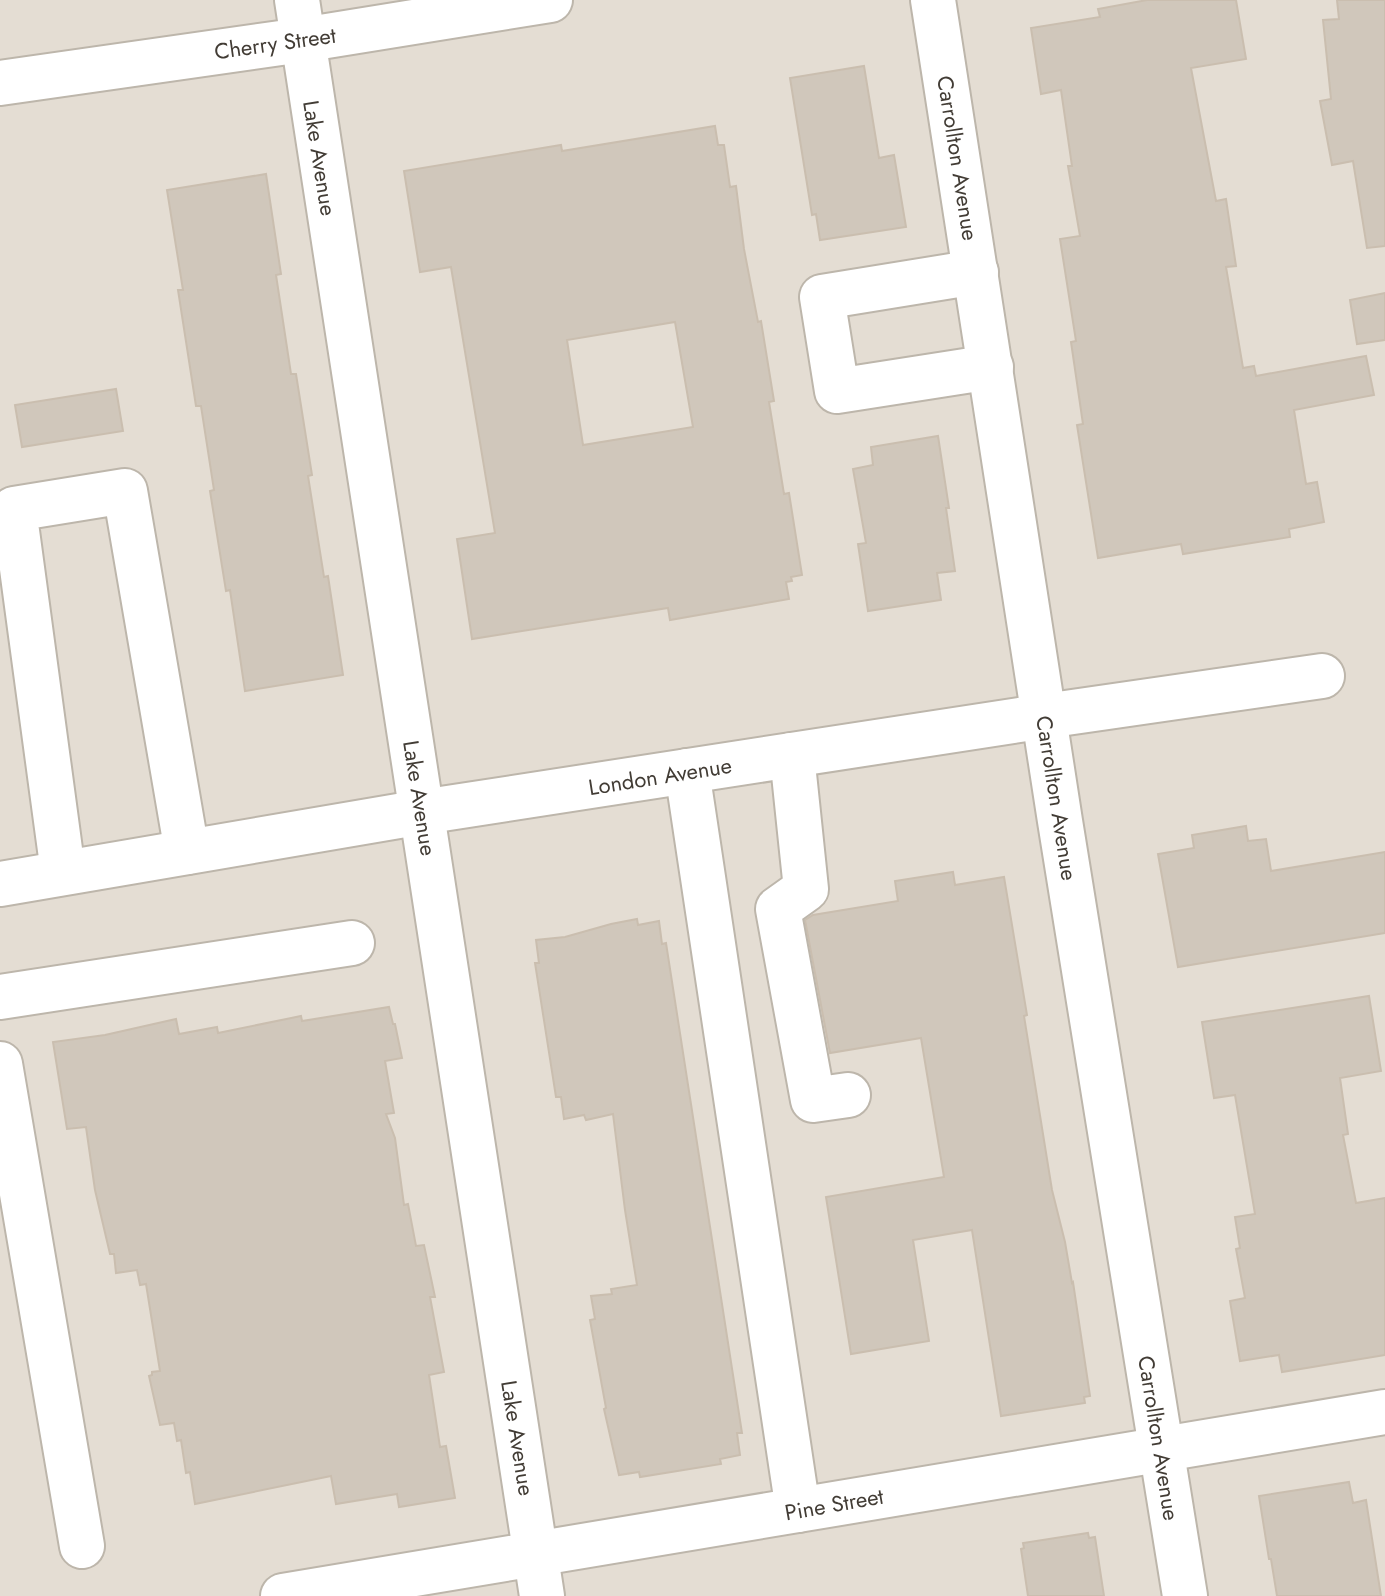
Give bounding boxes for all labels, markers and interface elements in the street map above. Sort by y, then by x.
street label: Cherry Street [212,19,339,67]
street label: Carrollton Avenue [929,73,987,243]
street label: Lake Avenue [295,98,345,218]
street label: Carrollton Avenue [1028,713,1086,883]
street label: Lake Avenue [395,738,445,858]
street label: London Avenue [586,749,734,803]
street label: Carrollton Avenue [1130,1353,1188,1523]
street label: Lake Avenue [493,1378,543,1498]
street label: Pine Street [782,1479,887,1528]

